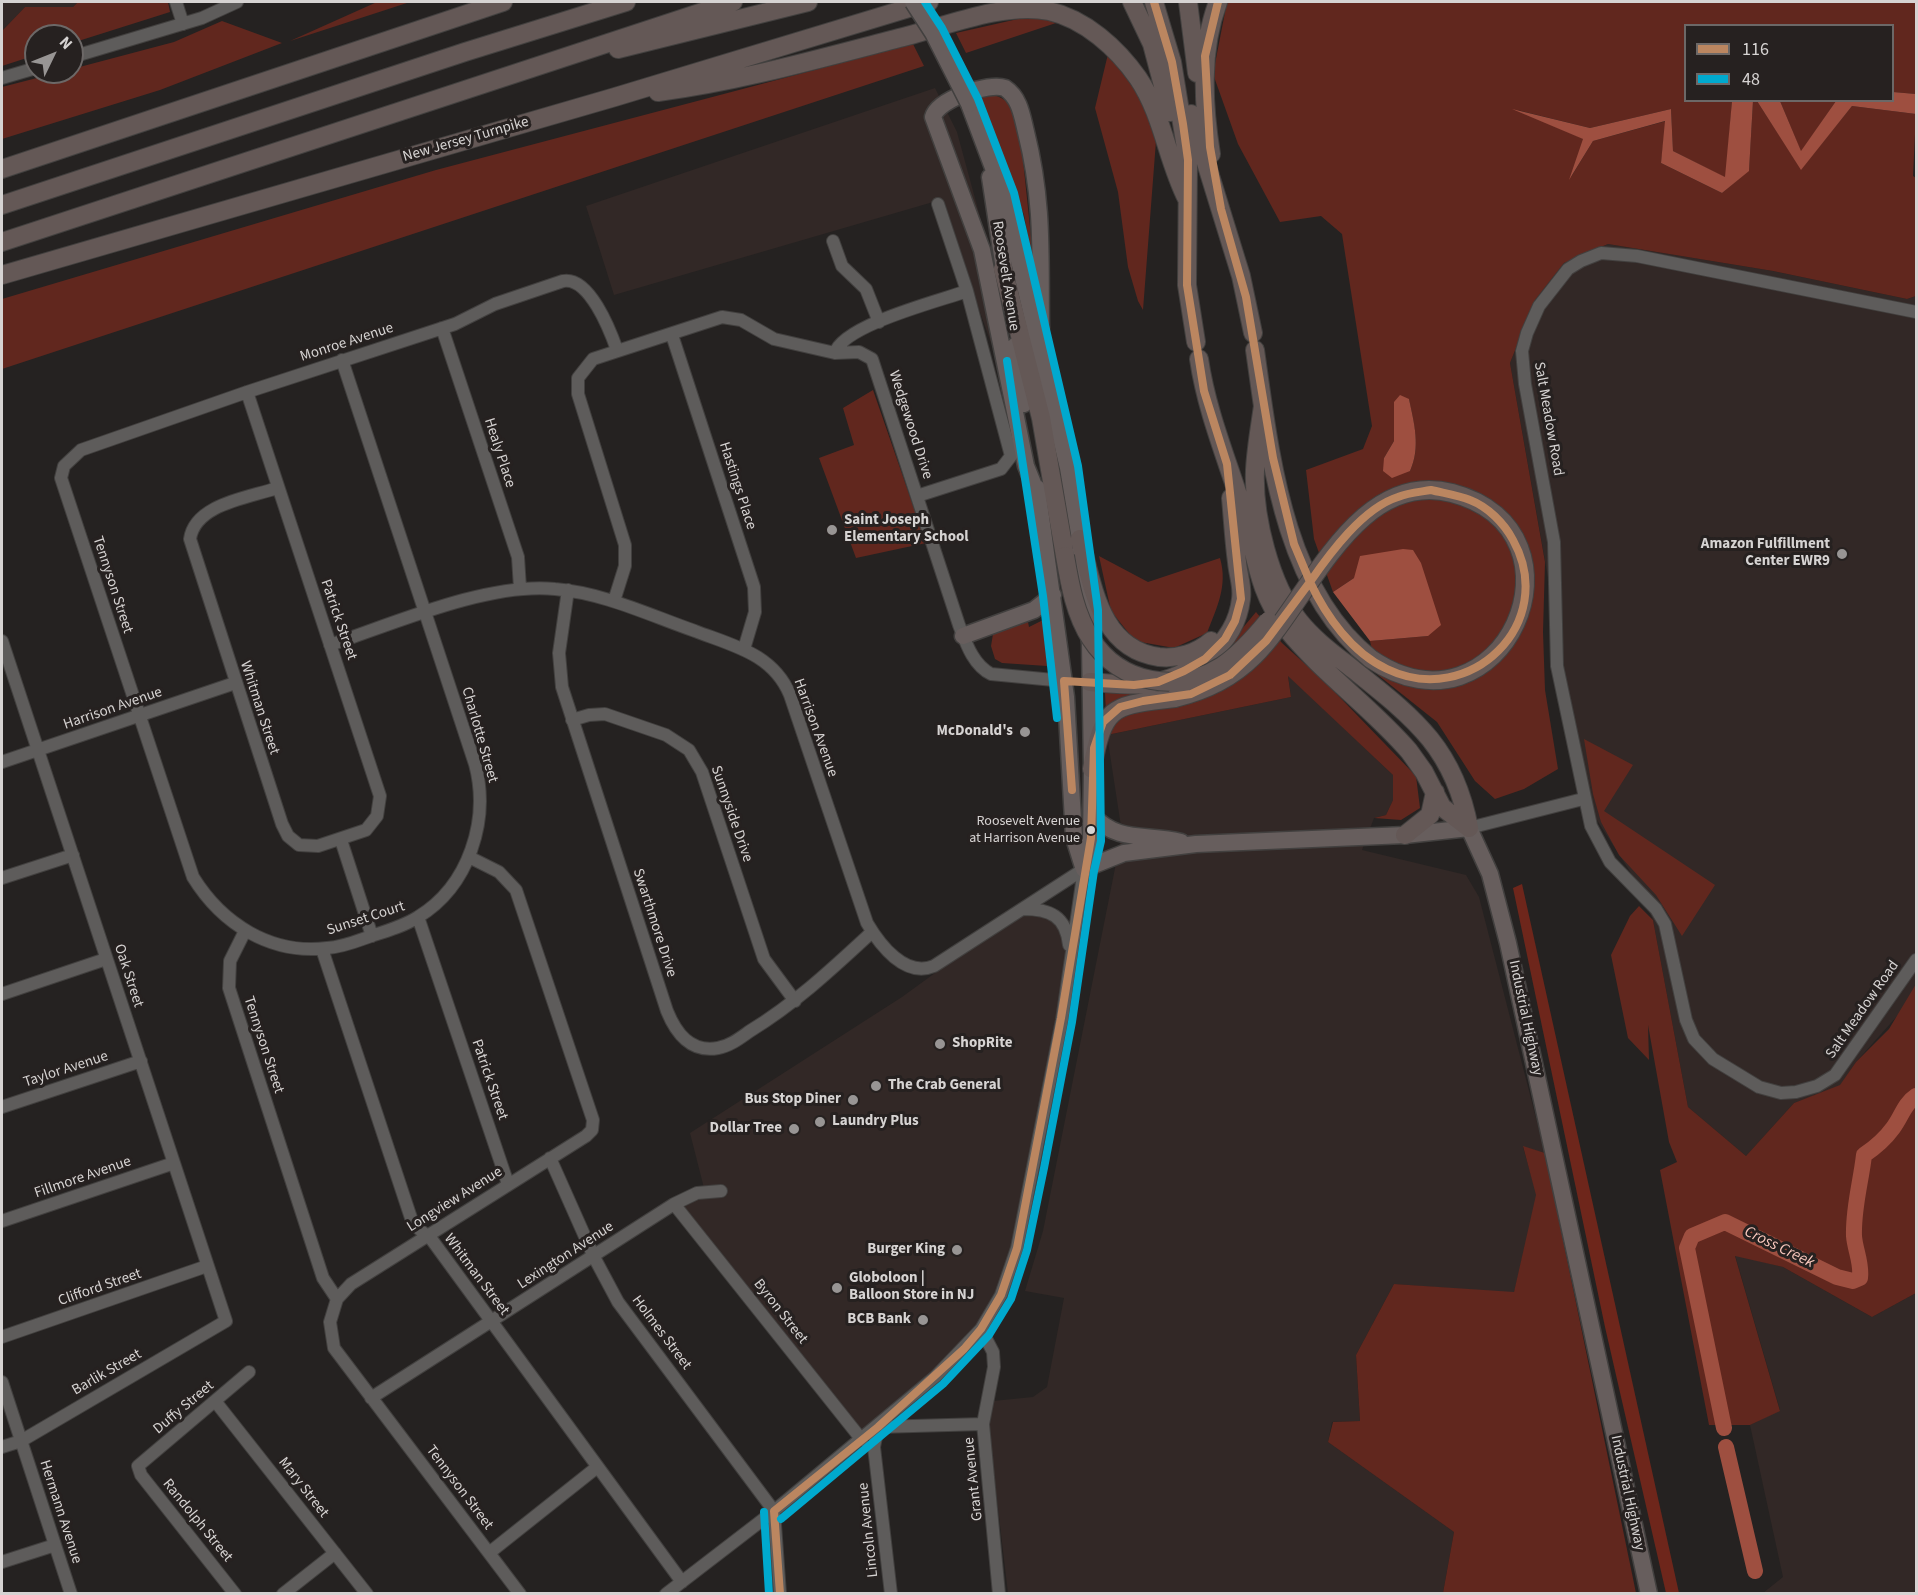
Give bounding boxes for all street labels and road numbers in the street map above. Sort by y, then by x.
street label: New Jersey Turnpike [401,113,531,167]
street label: Roosevelt Avenue [987,220,1023,332]
street label: Monroe Avenue [298,319,396,367]
street label: Salt Meadow Road [1529,361,1567,477]
street label: Wedgewood Drive [884,368,936,482]
street label: Healy Place [479,416,519,490]
street label: Hastings Place [714,440,760,532]
street label: Tennyson Street [88,534,136,636]
street label: Patrick Street [316,577,360,663]
street label: Whitman Street [235,659,283,757]
street label: Harrison Avenue [789,676,841,780]
street label: Harrison Avenue [61,684,165,734]
street label: Charlotte Street [457,685,501,785]
street label: Sunnyside Drive [706,763,756,865]
street label: Swarthmore Drive [628,866,680,980]
street label: Sunset Court [325,898,407,940]
street label: Oak Street [109,942,147,1010]
street label: Salt Meadow Road [1822,958,1904,1062]
street label: Industrial Highway [1504,959,1546,1077]
street label: Tennyson Street [239,994,287,1096]
street label: Patrick Street [467,1037,511,1123]
street label: Taylor Avenue [21,1048,111,1092]
street label: Fillmore Avenue [32,1153,134,1203]
street label: Longview Avenue [404,1163,506,1237]
street label: Lexington Avenue [515,1218,617,1294]
street label: Whitman Street [439,1231,513,1319]
street label: Clifford Street [56,1265,144,1311]
street label: Byron Street [749,1276,811,1348]
street label: Holmes Street [627,1292,695,1374]
street label: Barlik Street [69,1346,145,1400]
street label: Duffy Street [150,1377,218,1439]
street label: Industrial Highway [1606,1434,1648,1552]
street label: Grant Avenue [961,1436,987,1522]
street label: Tennyson Street [421,1442,497,1534]
street label: Mary Street [274,1454,332,1522]
street label: Hermann Avenue [35,1458,85,1566]
street label: Randolph Street [158,1476,236,1566]
street label: Lincoln Avenue [855,1482,883,1578]

